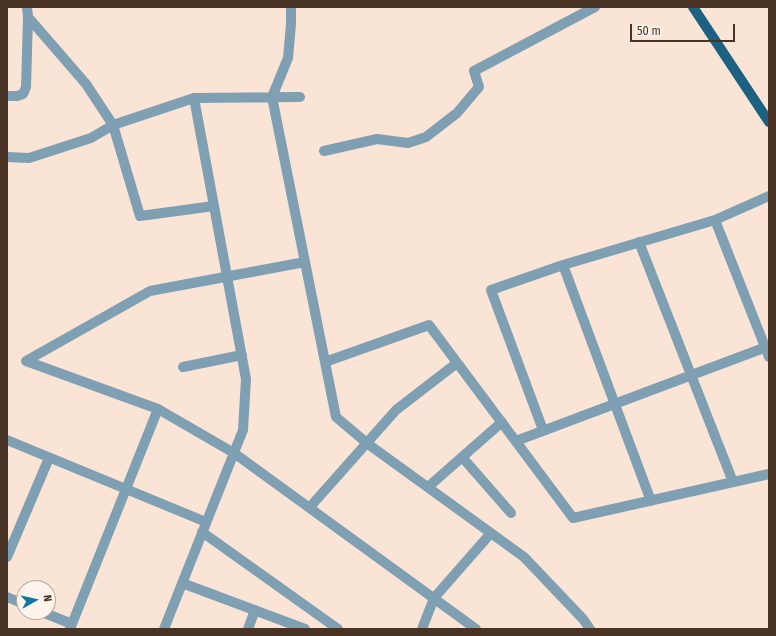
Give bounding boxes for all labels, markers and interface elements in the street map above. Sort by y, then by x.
scale bar [632,16,737,42]
text: 50 m [637,24,661,38]
north arrow [16,580,56,620]
text: N [40,594,54,603]

